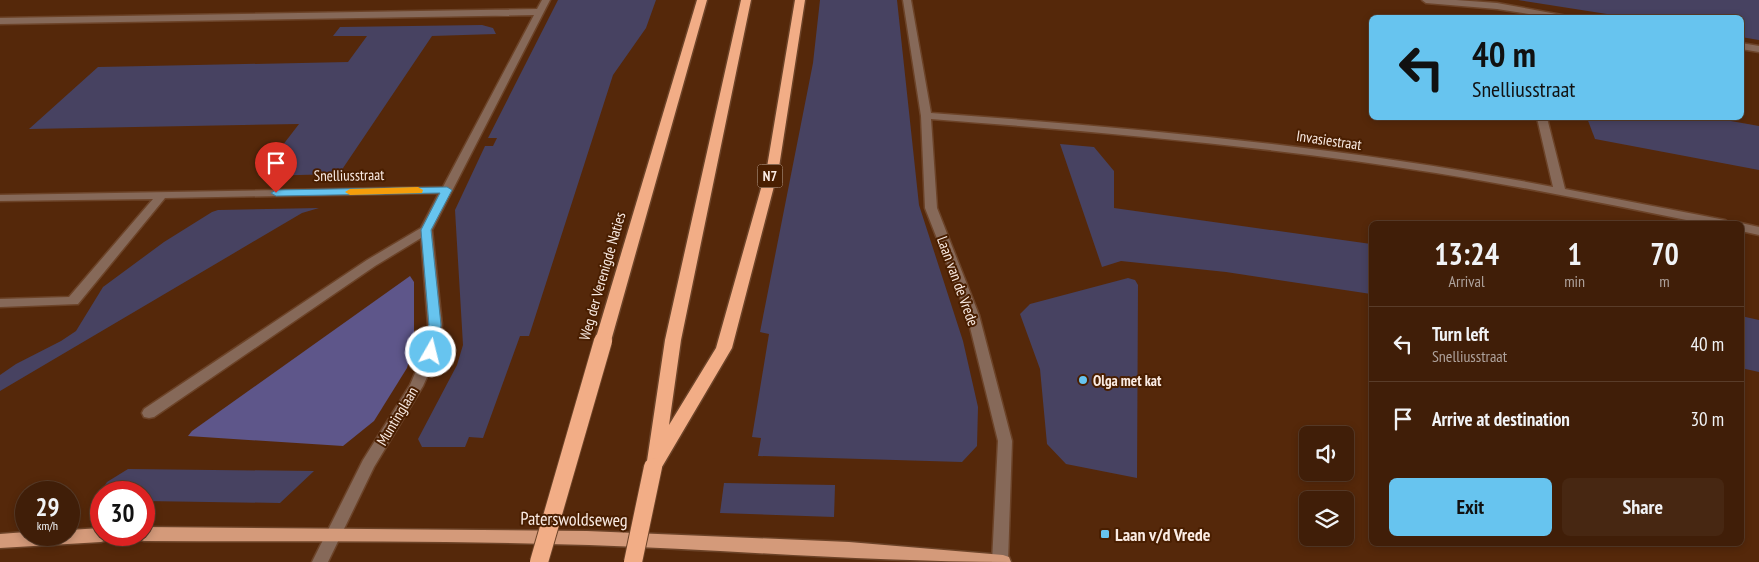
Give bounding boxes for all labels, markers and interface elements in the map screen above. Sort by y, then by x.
text: 40 m [1472,31,1536,77]
icon: left [1389,35,1454,100]
text: Snelliusstraat [1472,75,1575,103]
street label: Invasiestraat [1295,126,1363,154]
pin [255,142,297,193]
icon: arrive [262,149,290,177]
street label: Snelliusstraat [314,165,384,185]
road number: N7 [758,165,782,188]
street label: Weg der Verenigde Naties [575,210,629,342]
street label: Laan van de Vrede [933,234,983,328]
text: 13:24 [1434,234,1499,273]
text: 1 [1567,234,1582,273]
text: 70 [1650,234,1679,273]
text: Arrival [1448,271,1485,291]
text: min [1564,271,1585,291]
text: m [1659,271,1670,291]
text: Turn left [1432,322,1489,346]
position arrow [404,325,456,377]
icon: left [1389,330,1417,358]
text: 40 m [1691,332,1724,356]
text: Snelliusstraat [1432,346,1507,366]
place label: Olga met kat [1093,371,1162,390]
marker: Olga met kat [1077,374,1089,386]
street label: Muntinglaan [372,383,422,449]
icon: arrive [1389,405,1417,433]
text: Arrive at destination [1432,407,1570,431]
text: 30 m [1691,407,1724,431]
map controls [1299,426,1354,546]
button: sound [1299,426,1354,481]
button: Exit [1389,478,1552,536]
button: Share [1562,478,1724,536]
speed limit sign: 30 [90,481,155,546]
text: 29 [36,491,59,523]
button: layers [1299,491,1354,546]
street label: Paterswoldseweg [520,507,628,531]
text: km/h [37,518,58,533]
place label: Laan v/d Vrede [1115,523,1211,546]
marker: Laan v/d Vrede [1099,528,1111,540]

